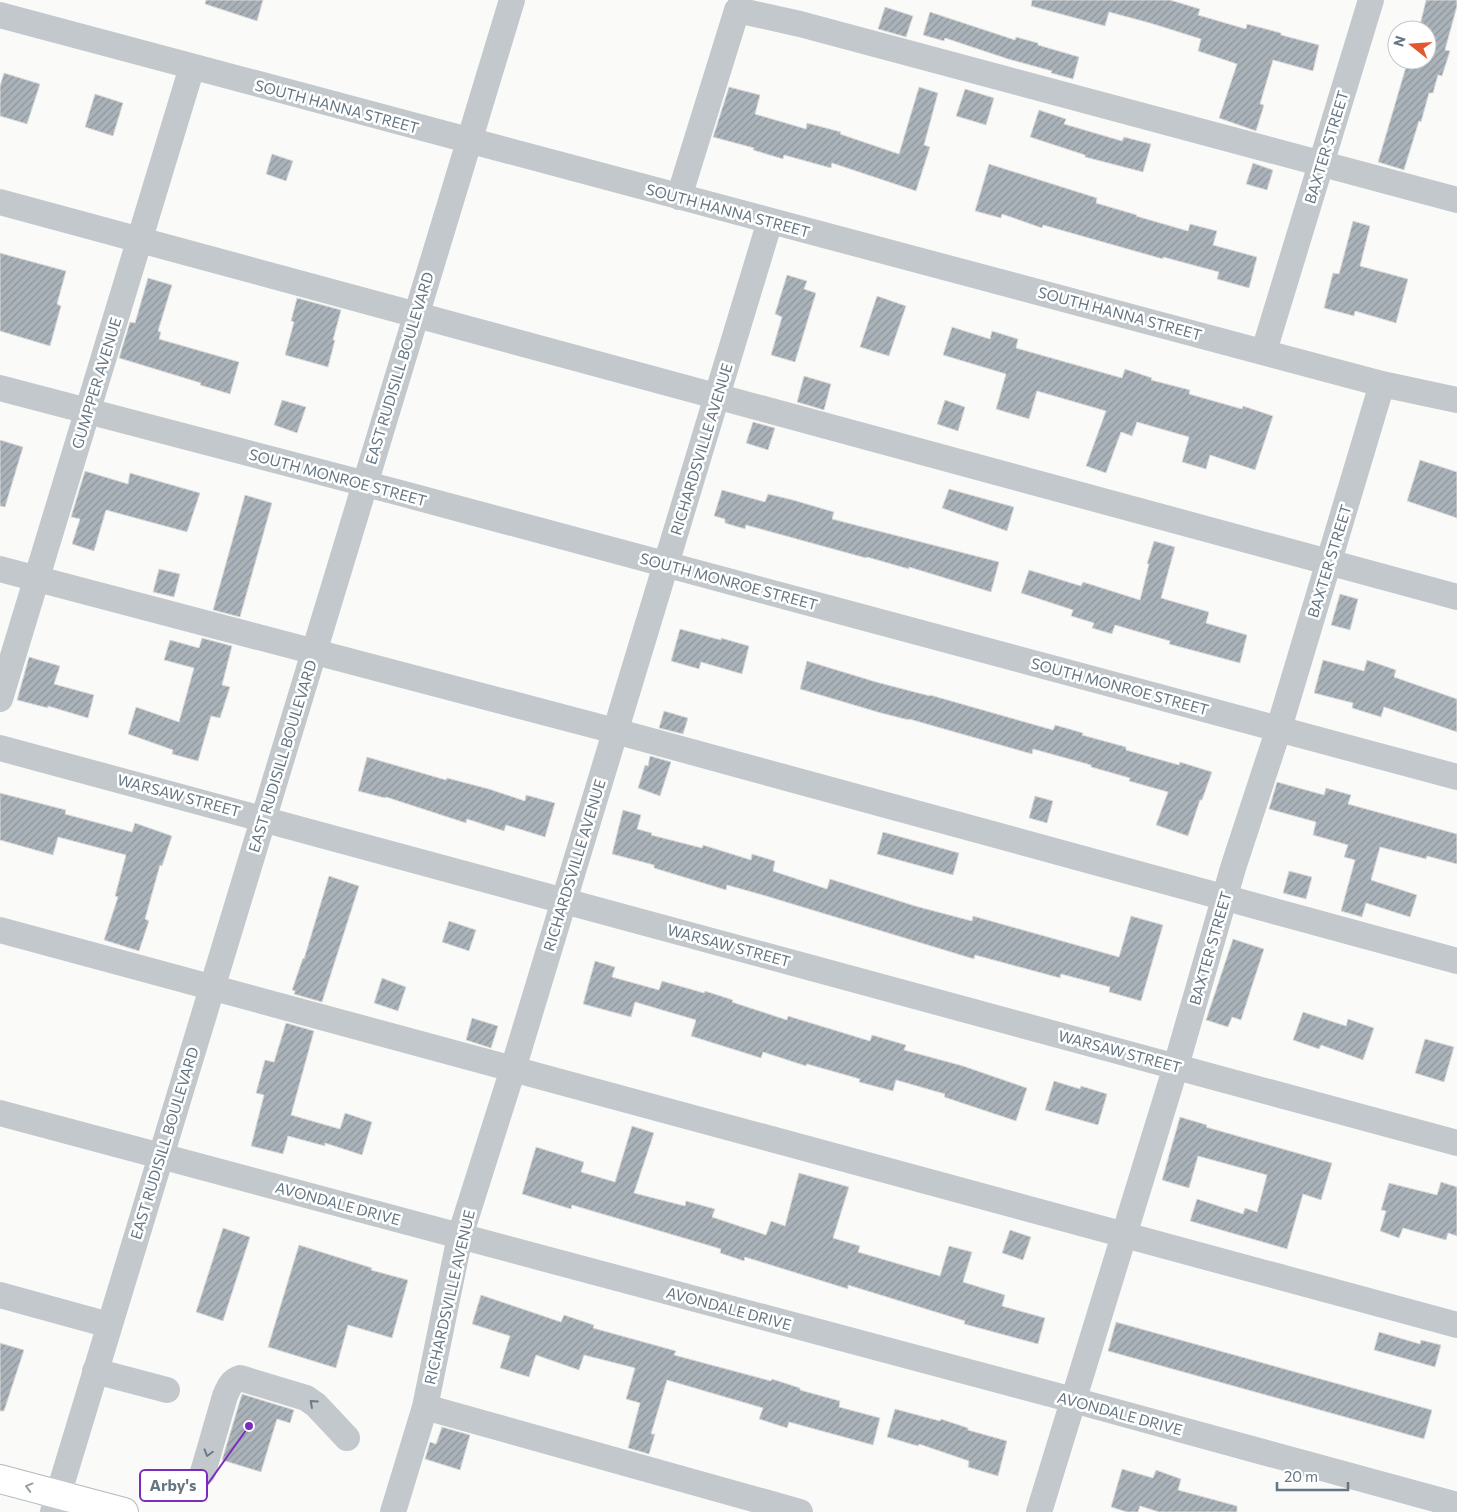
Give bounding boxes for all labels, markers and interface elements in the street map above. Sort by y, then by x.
north arrow [1387,20,1437,70]
text: N [1389,34,1409,49]
street label: SOUTH HANNA STREET [253,75,421,137]
street label: BAXTER STREET [1300,88,1352,206]
street label: SOUTH HANNA STREET [644,179,812,241]
street label: EAST RUDISILL BOULEVARD [361,270,437,466]
street label: SOUTH HANNA STREET [1036,282,1204,344]
street label: GUMPPER AVENUE [67,315,125,451]
street label: RICHARDSVILLE AVENUE [666,361,736,537]
street label: SOUTH MONROE STREET [247,445,429,509]
street label: BAXTER STREET [1303,502,1355,620]
street label: SOUTH MONROE STREET [638,549,820,613]
street label: SOUTH MONROE STREET [1029,654,1211,718]
street label: EAST RUDISILL BOULEVARD [244,658,320,854]
street label: WARSAW STREET [116,770,243,820]
street label: RICHARDSVILLE AVENUE [539,777,609,953]
street label: BAXTER STREET [1185,889,1235,1007]
street label: WARSAW STREET [666,920,793,970]
street label: WARSAW STREET [1057,1026,1184,1076]
street label: EAST RUDISILL BOULEVARD [126,1045,202,1241]
street label: AVONDALE DRIVE [274,1178,403,1228]
street label: RICHARDSVILLE AVENUE [420,1208,478,1386]
street label: AVONDALE DRIVE [665,1283,794,1333]
street label: AVONDALE DRIVE [1056,1388,1185,1438]
one-way arrow [309,1400,318,1409]
one-way arrow [204,1449,214,1457]
scale bar [1277,1460,1348,1492]
text: 20 m [1284,1467,1318,1485]
callout: Arby's [140,1470,207,1501]
text: Arby's [149,1475,197,1494]
one-way arrow [24,1482,33,1493]

